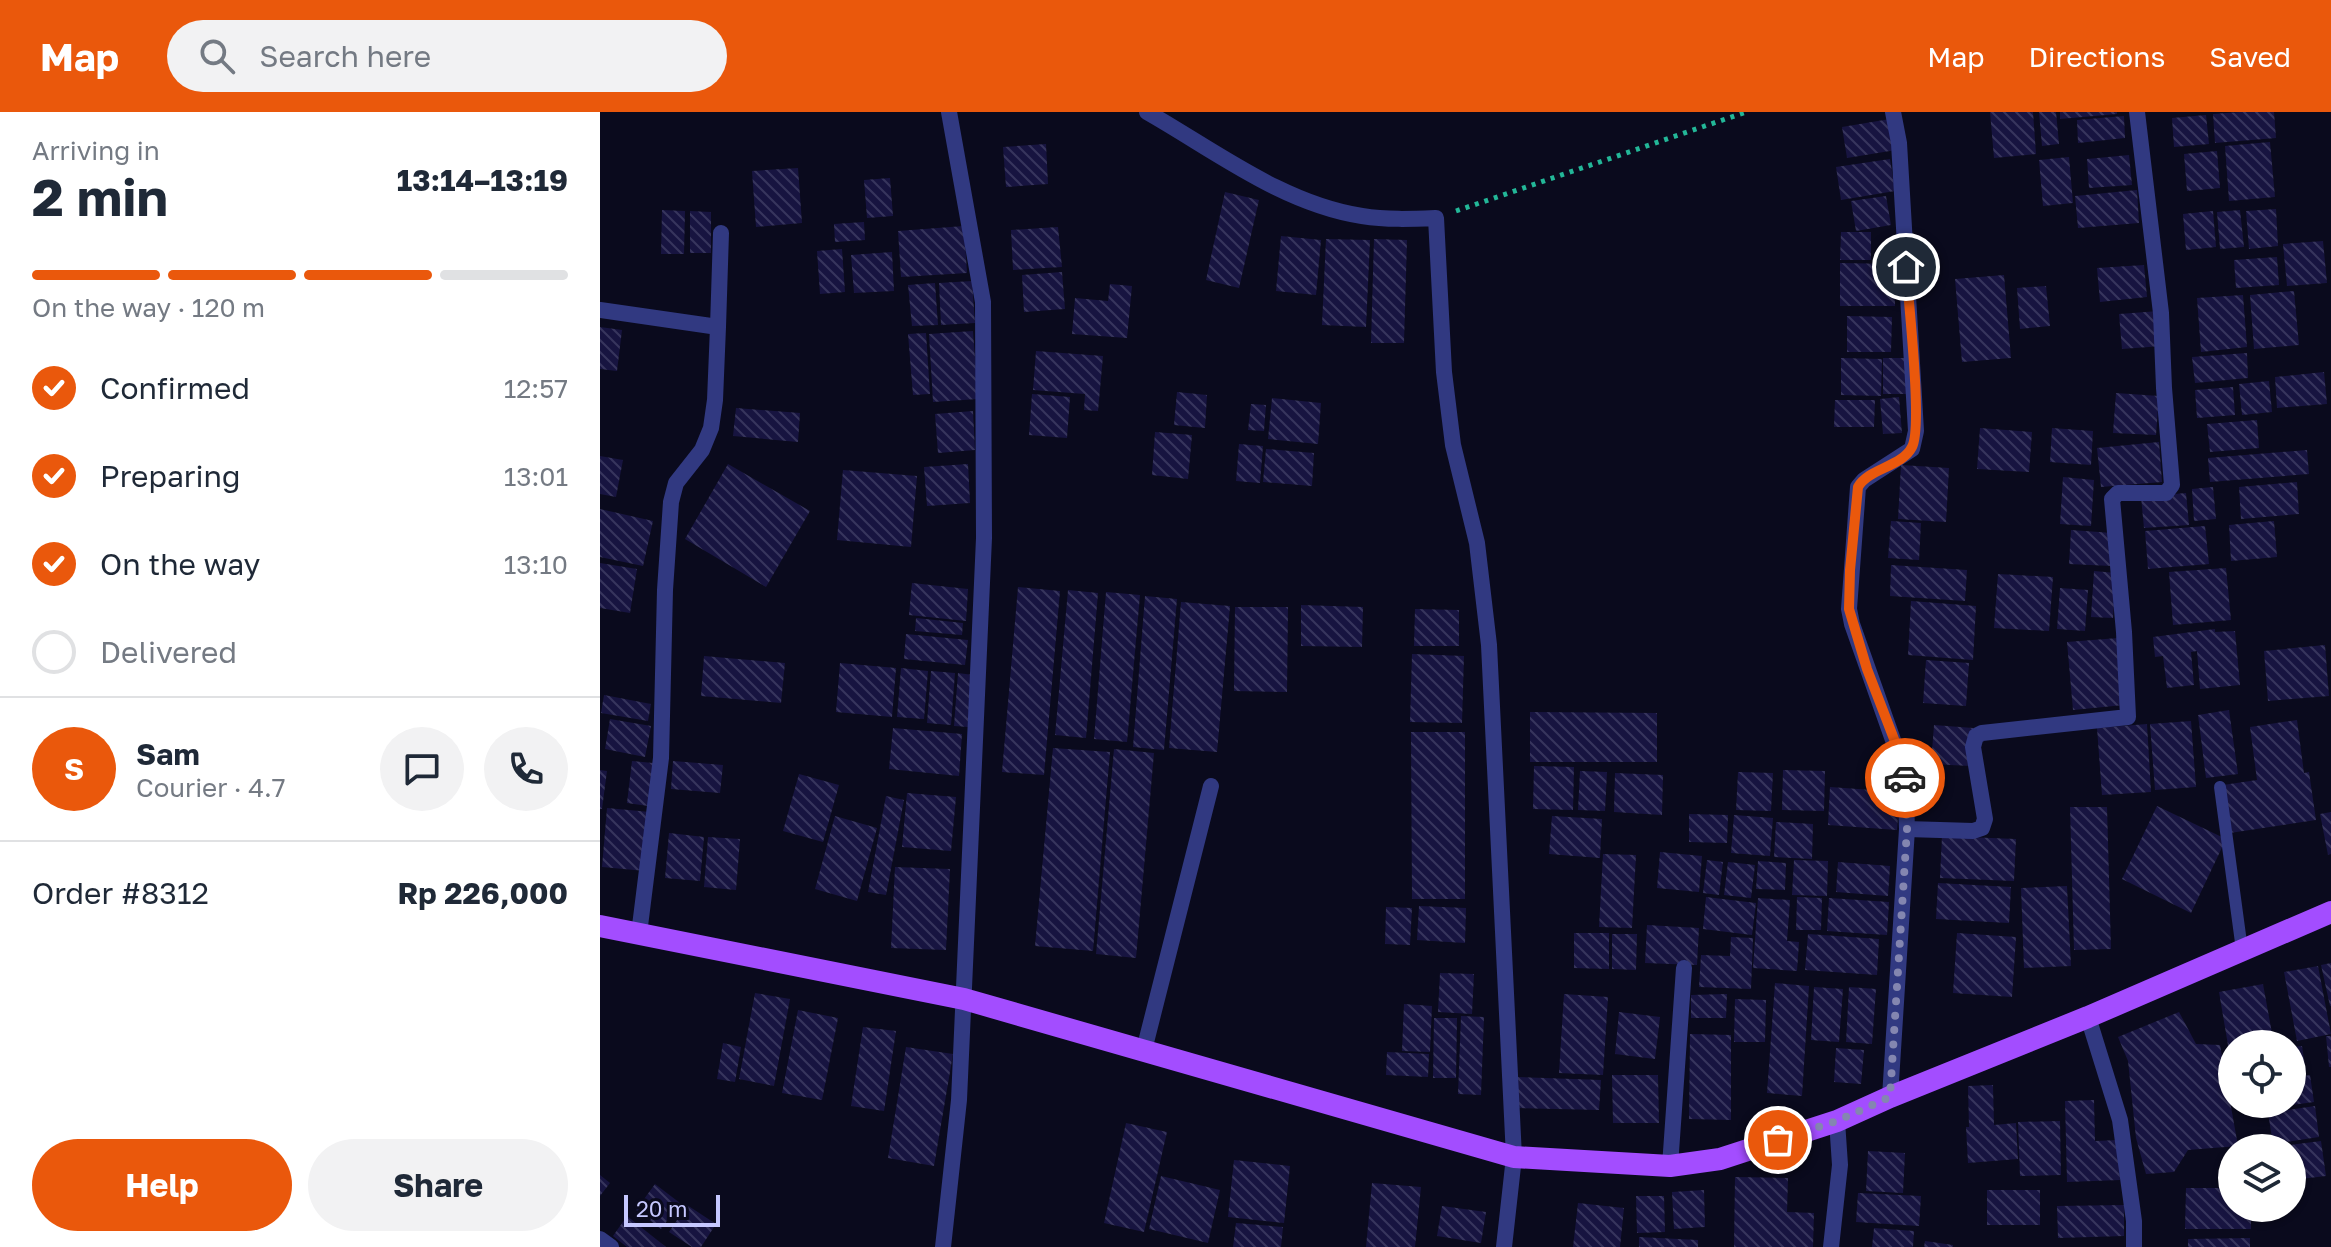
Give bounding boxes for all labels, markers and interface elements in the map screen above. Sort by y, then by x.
search box [167,20,727,92]
text: Map [40,34,119,79]
icon: search [195,34,239,78]
text: Search here [259,38,431,74]
text: Map [1927,40,1984,73]
text: Directions [2028,40,2165,73]
text: Saved [2209,40,2291,73]
text: Arriving in [32,135,160,166]
text: 13:14–13:19 [397,162,568,198]
text: 2 min [32,165,168,227]
pin [1872,233,1940,301]
icon: home [1884,245,1928,289]
text: On the way · 120 m [32,292,265,323]
icon: check [32,366,76,410]
text: Confirmed [100,370,250,406]
text: 12:57 [504,373,568,404]
icon: check [32,454,76,498]
text: Preparing [100,458,241,494]
text: 13:01 [504,461,568,492]
icon: check [32,542,76,586]
text: On the way [100,546,260,582]
text: 13:10 [504,549,568,580]
text: Delivered [100,634,237,670]
button: chat [380,727,464,811]
button: phone [484,727,568,811]
text: Sam [136,736,200,772]
courier [1865,738,1945,818]
text: S [64,751,84,787]
icon: car [1883,756,1927,800]
text: Courier · 4.7 [136,772,286,803]
text: Order #8312 [32,875,209,911]
text: Rp 226,000 [397,875,568,911]
map controls [2218,1030,2306,1222]
button: locate [2218,1030,2306,1118]
pin [1744,1106,1812,1174]
icon: bag [1756,1118,1800,1162]
button: layers [2218,1134,2306,1222]
button: Help [32,1139,292,1231]
button: Share [308,1139,568,1231]
scale bar [624,1191,720,1227]
text: 20 m [636,1195,687,1222]

